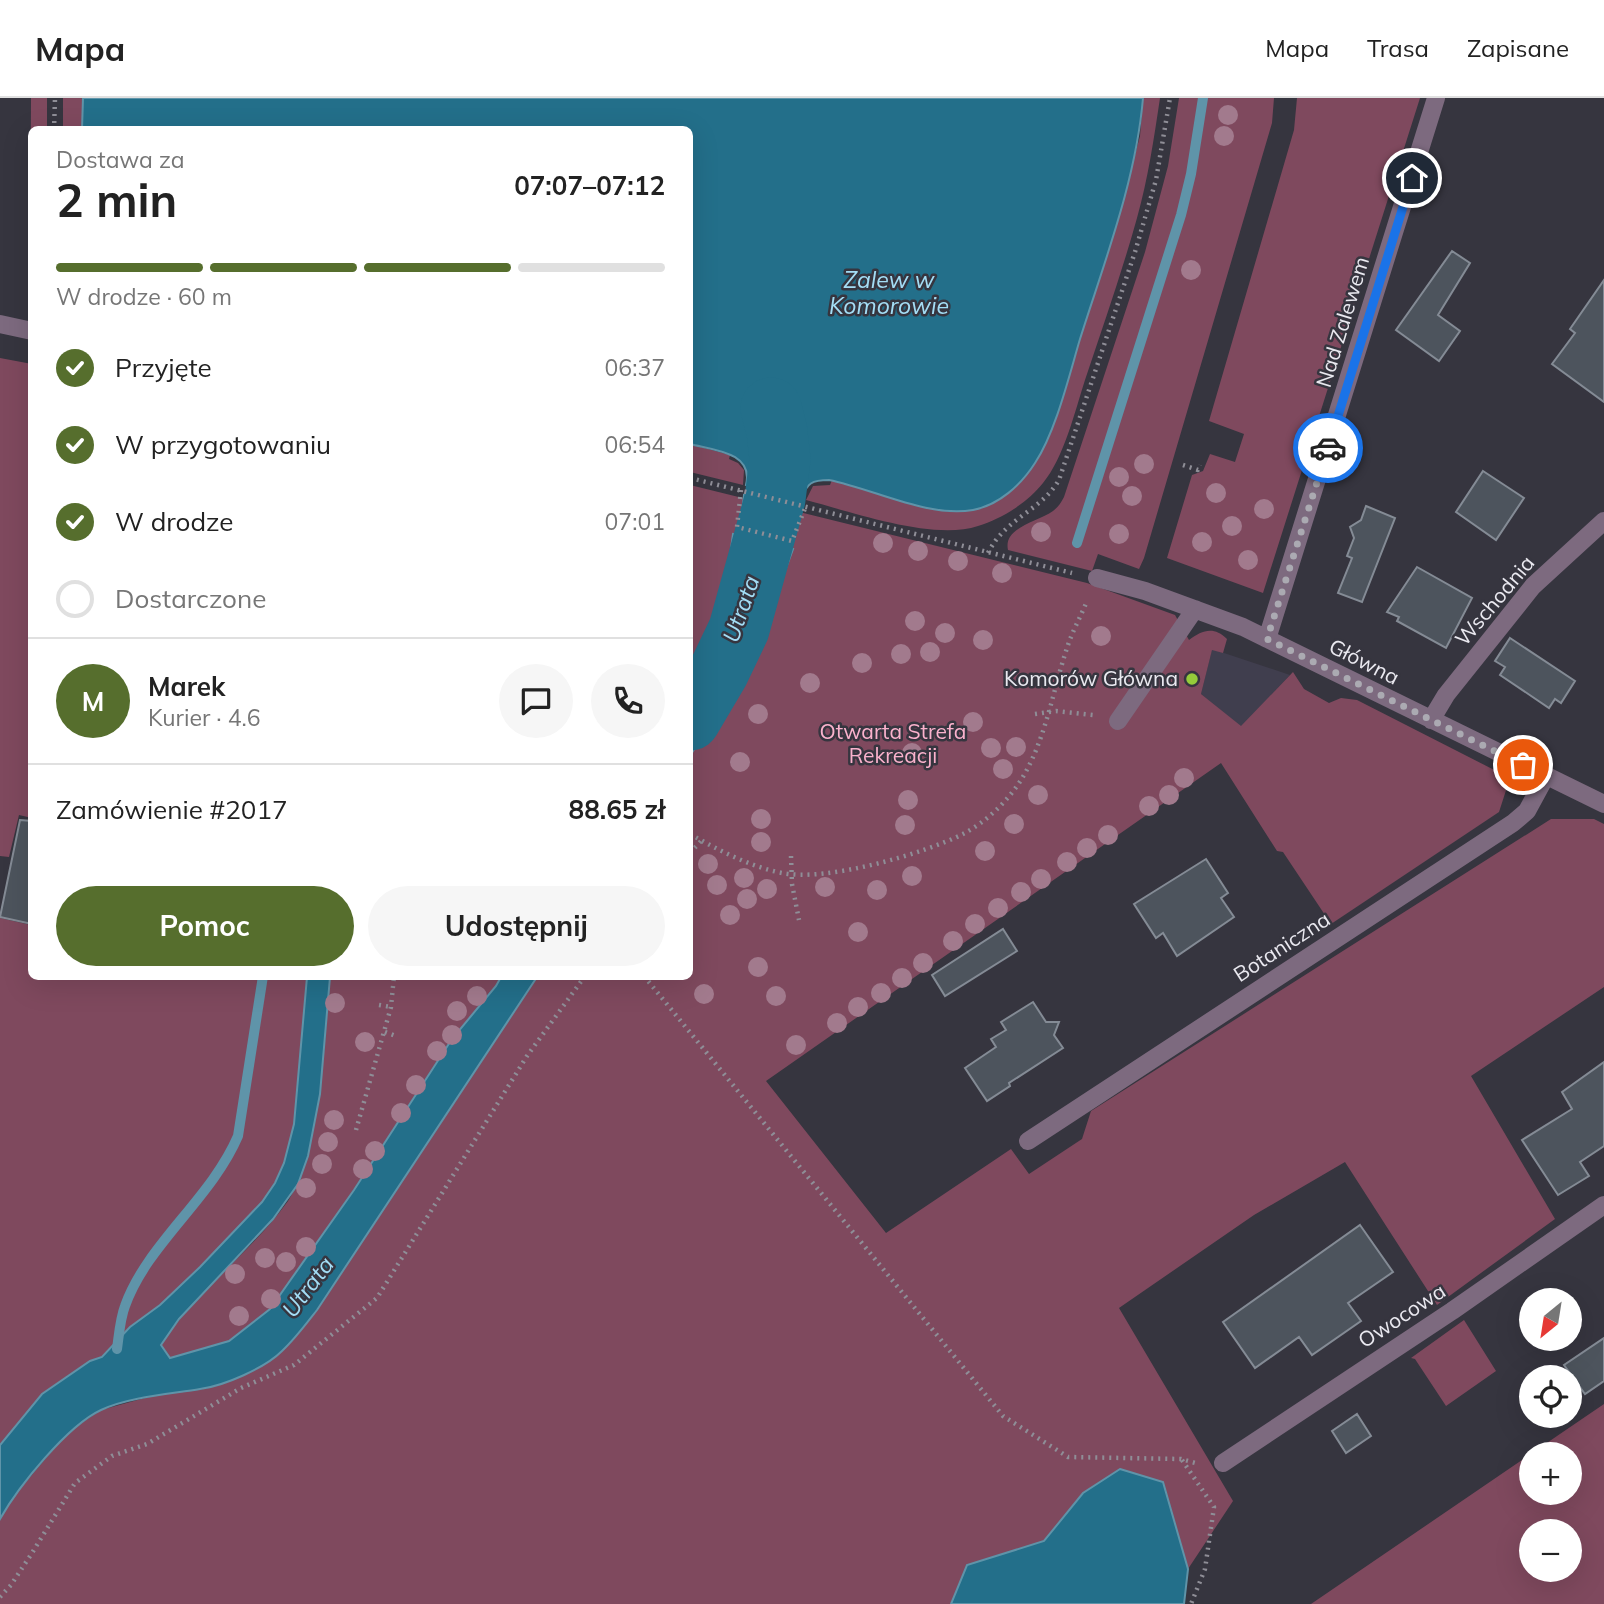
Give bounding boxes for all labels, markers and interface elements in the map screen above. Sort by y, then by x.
text: Mapa [35,28,125,69]
text: Mapa [1265,33,1329,63]
text: Trasa [1367,33,1429,63]
text: Zapisane [1467,33,1569,63]
text: Dostawa za [56,145,185,174]
pin [1382,148,1442,208]
icon: home [1393,159,1431,197]
text: 07:07–07:12 [514,169,665,202]
text: 2 min [56,171,177,229]
street label: Nad Zalewem [1310,253,1374,390]
water label: Zalew w Komorowie [829,265,949,320]
text: W drodze · 60 m [56,282,232,311]
icon: check [56,349,94,387]
text: Przyjęte [115,351,212,384]
text: 06:37 [605,353,665,382]
courier [1293,413,1363,483]
icon: check [56,426,94,464]
text: W przygotowaniu [115,428,331,461]
icon: car [1309,429,1347,467]
text: 06:54 [605,430,665,459]
icon: check [56,503,94,541]
text: W drodze [115,505,233,538]
text: 07:01 [605,507,665,536]
street label: Wschodnia [1449,550,1539,651]
water label: Utrata [716,571,765,646]
text: Dostarczone [115,582,266,615]
street label: Główna [1325,632,1404,690]
button: chat [499,664,573,738]
button: phone [591,664,665,738]
place label: Komorów Główna [1004,665,1178,691]
text: Marek [148,670,225,703]
marker: Komorów Główna [1184,671,1200,687]
text: M [82,685,104,718]
text: Kurier · 4.6 [148,703,260,732]
park label: Otwarta Strefa Rekreacji [820,718,966,768]
pin [1493,735,1553,795]
icon: bag [1504,746,1542,784]
text: Zamówienie #2017 [56,793,288,826]
text: 88.65 zł [569,793,665,826]
button: Pomoc [56,886,354,966]
button: Udostępnij [368,886,665,966]
street label: Botaniczna [1228,905,1335,987]
water label: Utrata [275,1250,340,1323]
street label: Owocowa [1353,1277,1450,1353]
north arrow [1519,1288,1582,1351]
map controls [1519,1288,1582,1582]
button: locate [1519,1365,1582,1428]
button: + [1519,1442,1582,1505]
button: − [1519,1519,1582,1582]

